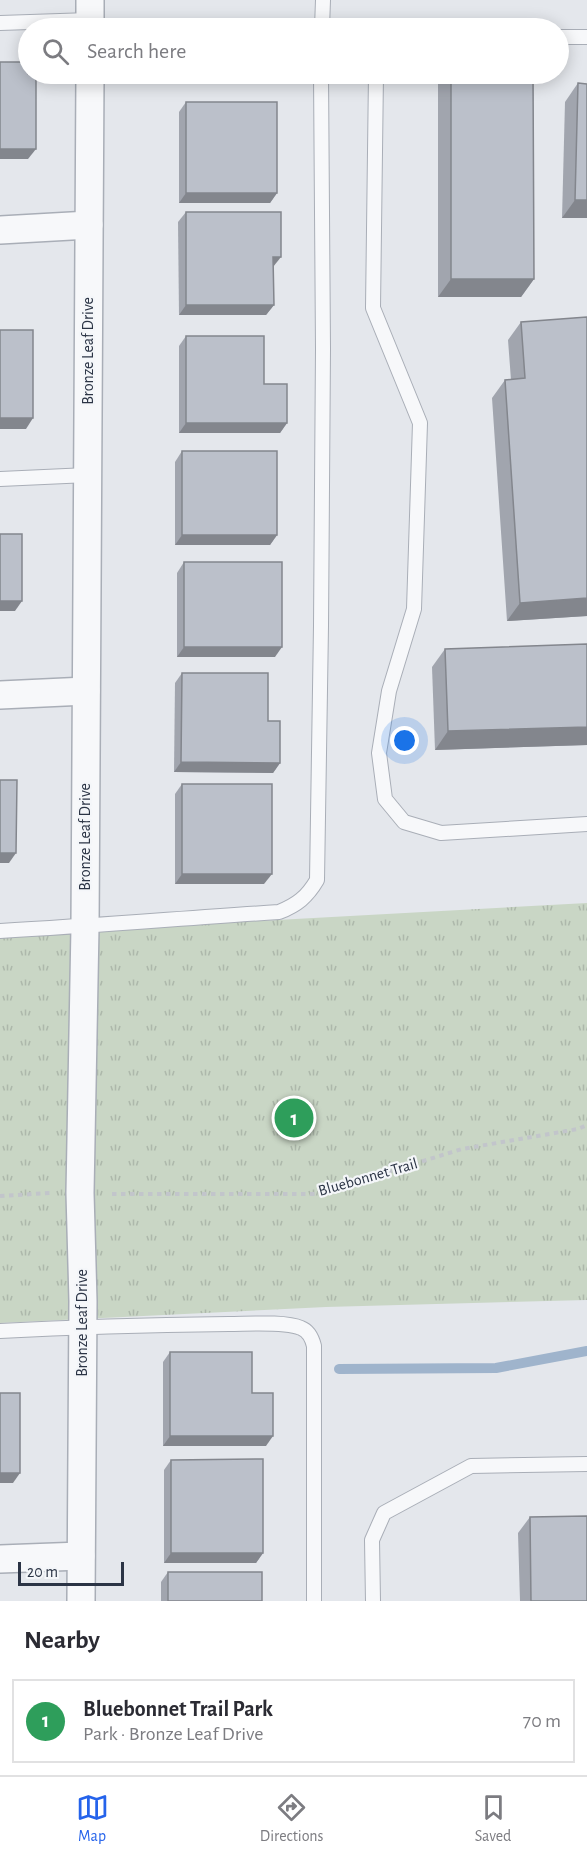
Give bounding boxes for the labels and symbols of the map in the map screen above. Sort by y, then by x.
street label: Bronze Leaf Drive [80,297,96,405]
your location [390,726,419,755]
street label: Bronze Leaf Drive [77,783,93,891]
pin: 1 [274,1096,314,1140]
street label: Bluebonnet Trail [317,1155,419,1199]
street label: Bronze Leaf Drive [74,1269,90,1377]
scale bar [18,1559,124,1586]

